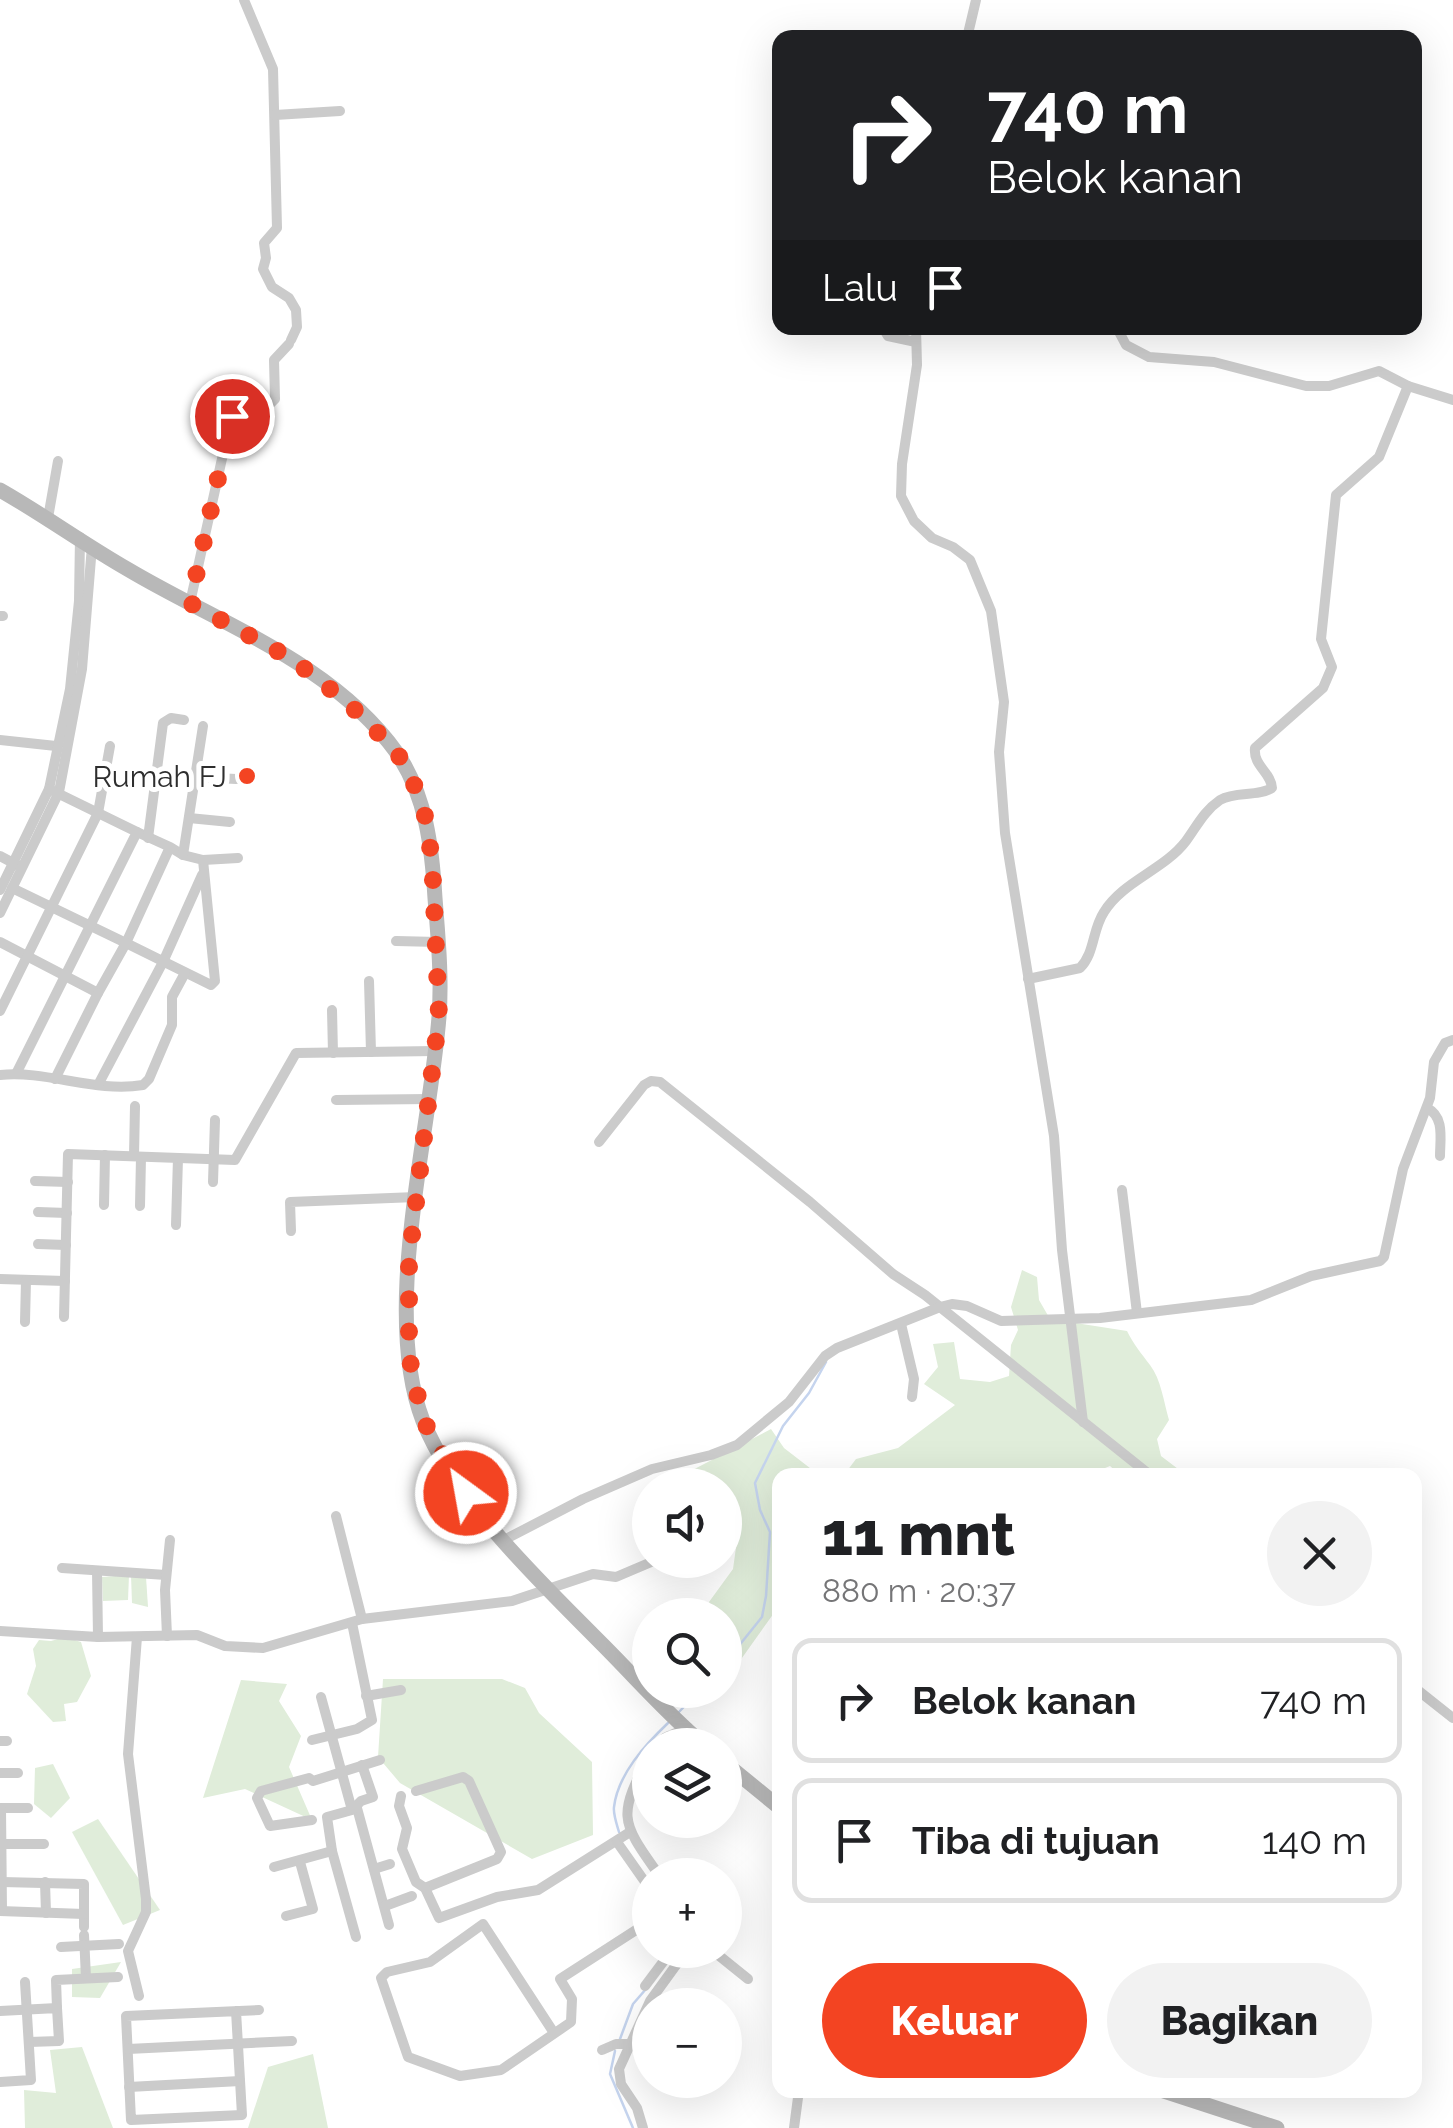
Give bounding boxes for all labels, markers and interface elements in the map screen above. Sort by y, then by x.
text: 740 m [987,67,1188,149]
icon: right [822,70,952,200]
text: Belok kanan [987,151,1243,204]
icon: arrive [918,260,973,315]
text: Lalu [822,265,898,310]
pin [190,374,275,459]
icon: arrive [205,389,260,444]
place label: Rumah FJ [92,759,227,794]
marker: Rumah FJ [236,765,258,787]
position arrow [414,1441,518,1545]
map controls [632,1468,742,2098]
button: sound [632,1468,742,1578]
text: 11 mnt [822,1499,1015,1569]
button: close [1267,1501,1372,1606]
text: 880 m · 20:37 [822,1572,1016,1609]
button: search [632,1598,742,1708]
icon: right [827,1673,882,1728]
text: Belok kanan [912,1678,1137,1723]
text: 740 m [1260,1678,1367,1723]
button: layers [632,1728,742,1838]
icon: arrive [827,1813,882,1868]
text: Tiba di tujuan [912,1818,1160,1863]
text: 140 m [1262,1818,1367,1863]
button: + [632,1858,742,1968]
button: Keluar [822,1963,1087,2078]
button: Bagikan [1107,1963,1372,2078]
button: − [632,1988,742,2098]

